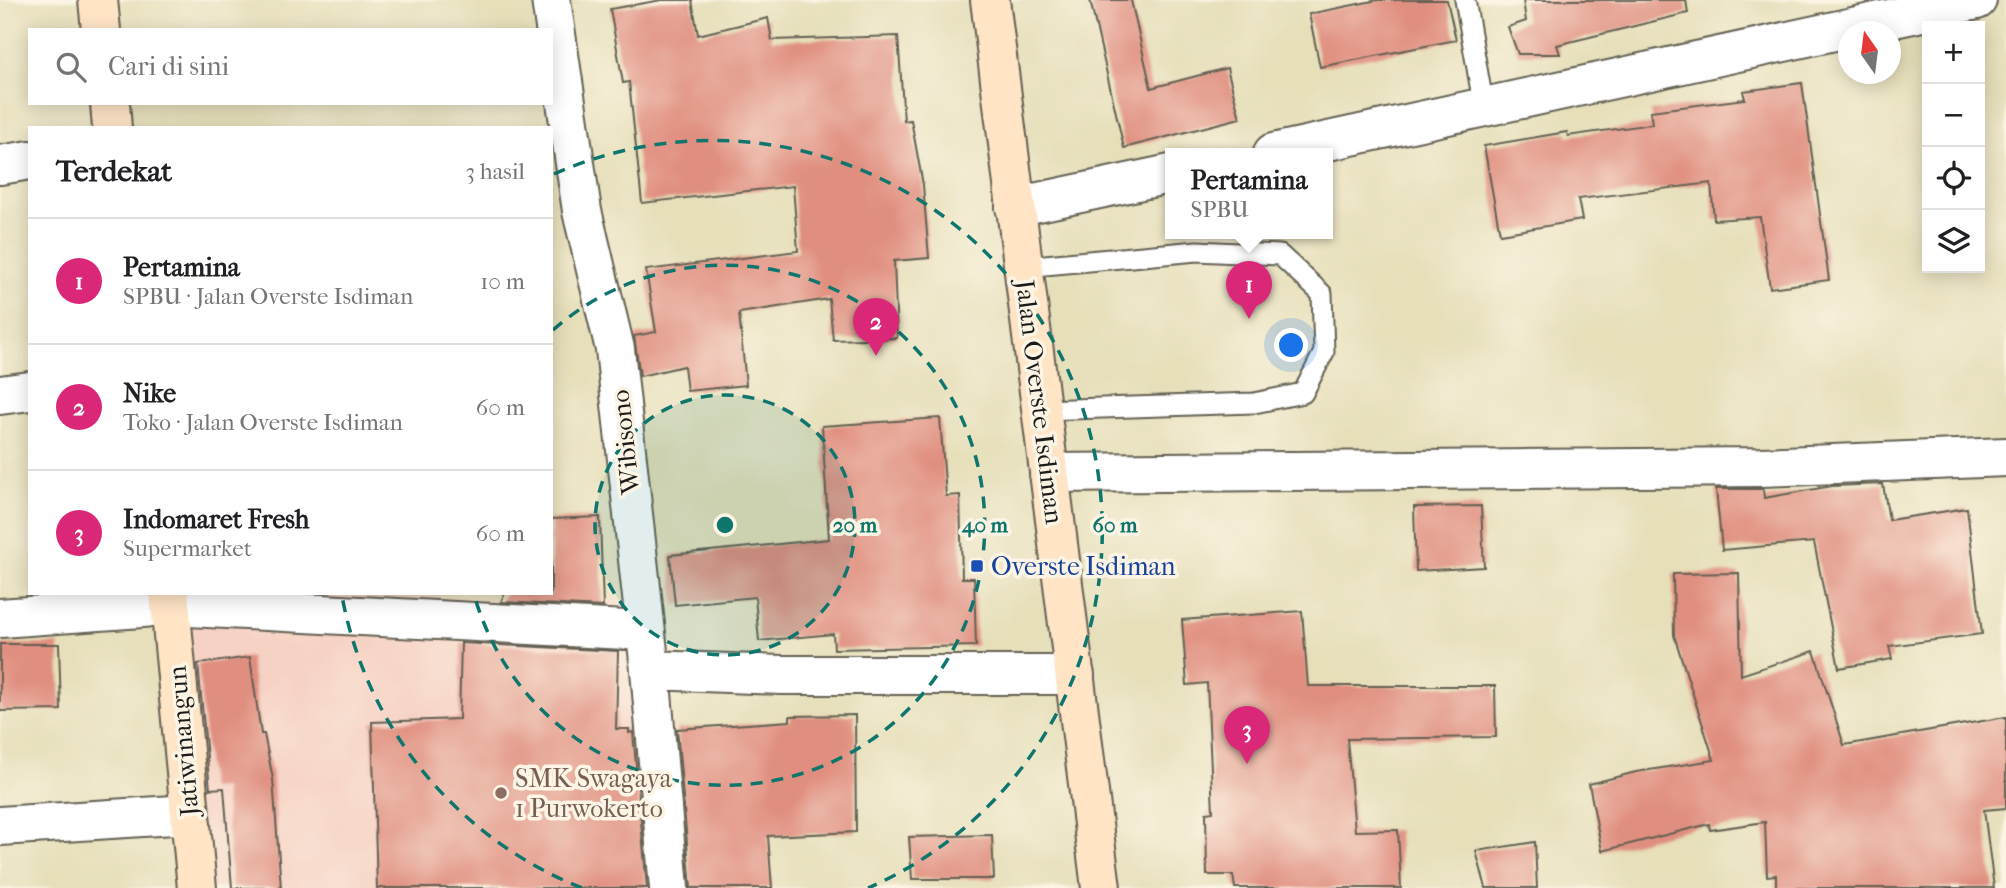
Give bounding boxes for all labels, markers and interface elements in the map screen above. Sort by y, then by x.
north arrow [1838,21,1901,84]
map controls [1922,21,1985,273]
button: + [1922,21,1985,84]
search box [28,28,553,105]
icon: search [52,48,90,86]
text: Cari di sini [108,51,229,82]
button: − [1922,84,1985,147]
button: locate [1922,147,1985,210]
popup [1165,148,1333,239]
text: Terdekat [56,154,172,189]
text: 3 hasil [465,158,525,185]
text: Pertamina [1191,165,1307,196]
text: SPBU [1191,196,1249,223]
button: layers [1922,210,1985,273]
text: Pertamina [123,252,240,283]
pin: 1 [1226,261,1272,319]
text: 1 [75,268,83,295]
text: 10 m [480,268,525,295]
street label: Jalan Overste Isdiman [1009,276,1070,526]
text: SPBU · Jalan Overste Isdiman [123,283,413,310]
pin: 2 [853,298,899,356]
your location [1274,328,1308,362]
text: Nike [123,378,176,409]
street label: Wibisono [605,388,646,497]
text: 2 [73,394,85,421]
text: 60 m [476,394,525,421]
text: Toko · Jalan Overste Isdiman [123,409,403,436]
text: Indomaret Fresh [123,504,309,535]
centre of rings [713,513,737,537]
text: 20 m [833,513,878,537]
text: 40 m [961,513,1009,538]
text: 60 m [1093,513,1138,537]
text: 3 [74,520,84,547]
text: 60 m [476,520,525,547]
text: Supermarket [123,535,252,562]
place label: Overste Isdiman [991,551,1176,582]
marker: Overste Isdiman [969,558,985,574]
street label: Jatiwinangun [161,664,206,820]
pin: 3 [1224,706,1270,764]
place label: SMK Swagaya 1 Purwokerto [515,763,673,824]
marker: SMK Swagaya 1 Purwokerto [493,785,509,801]

